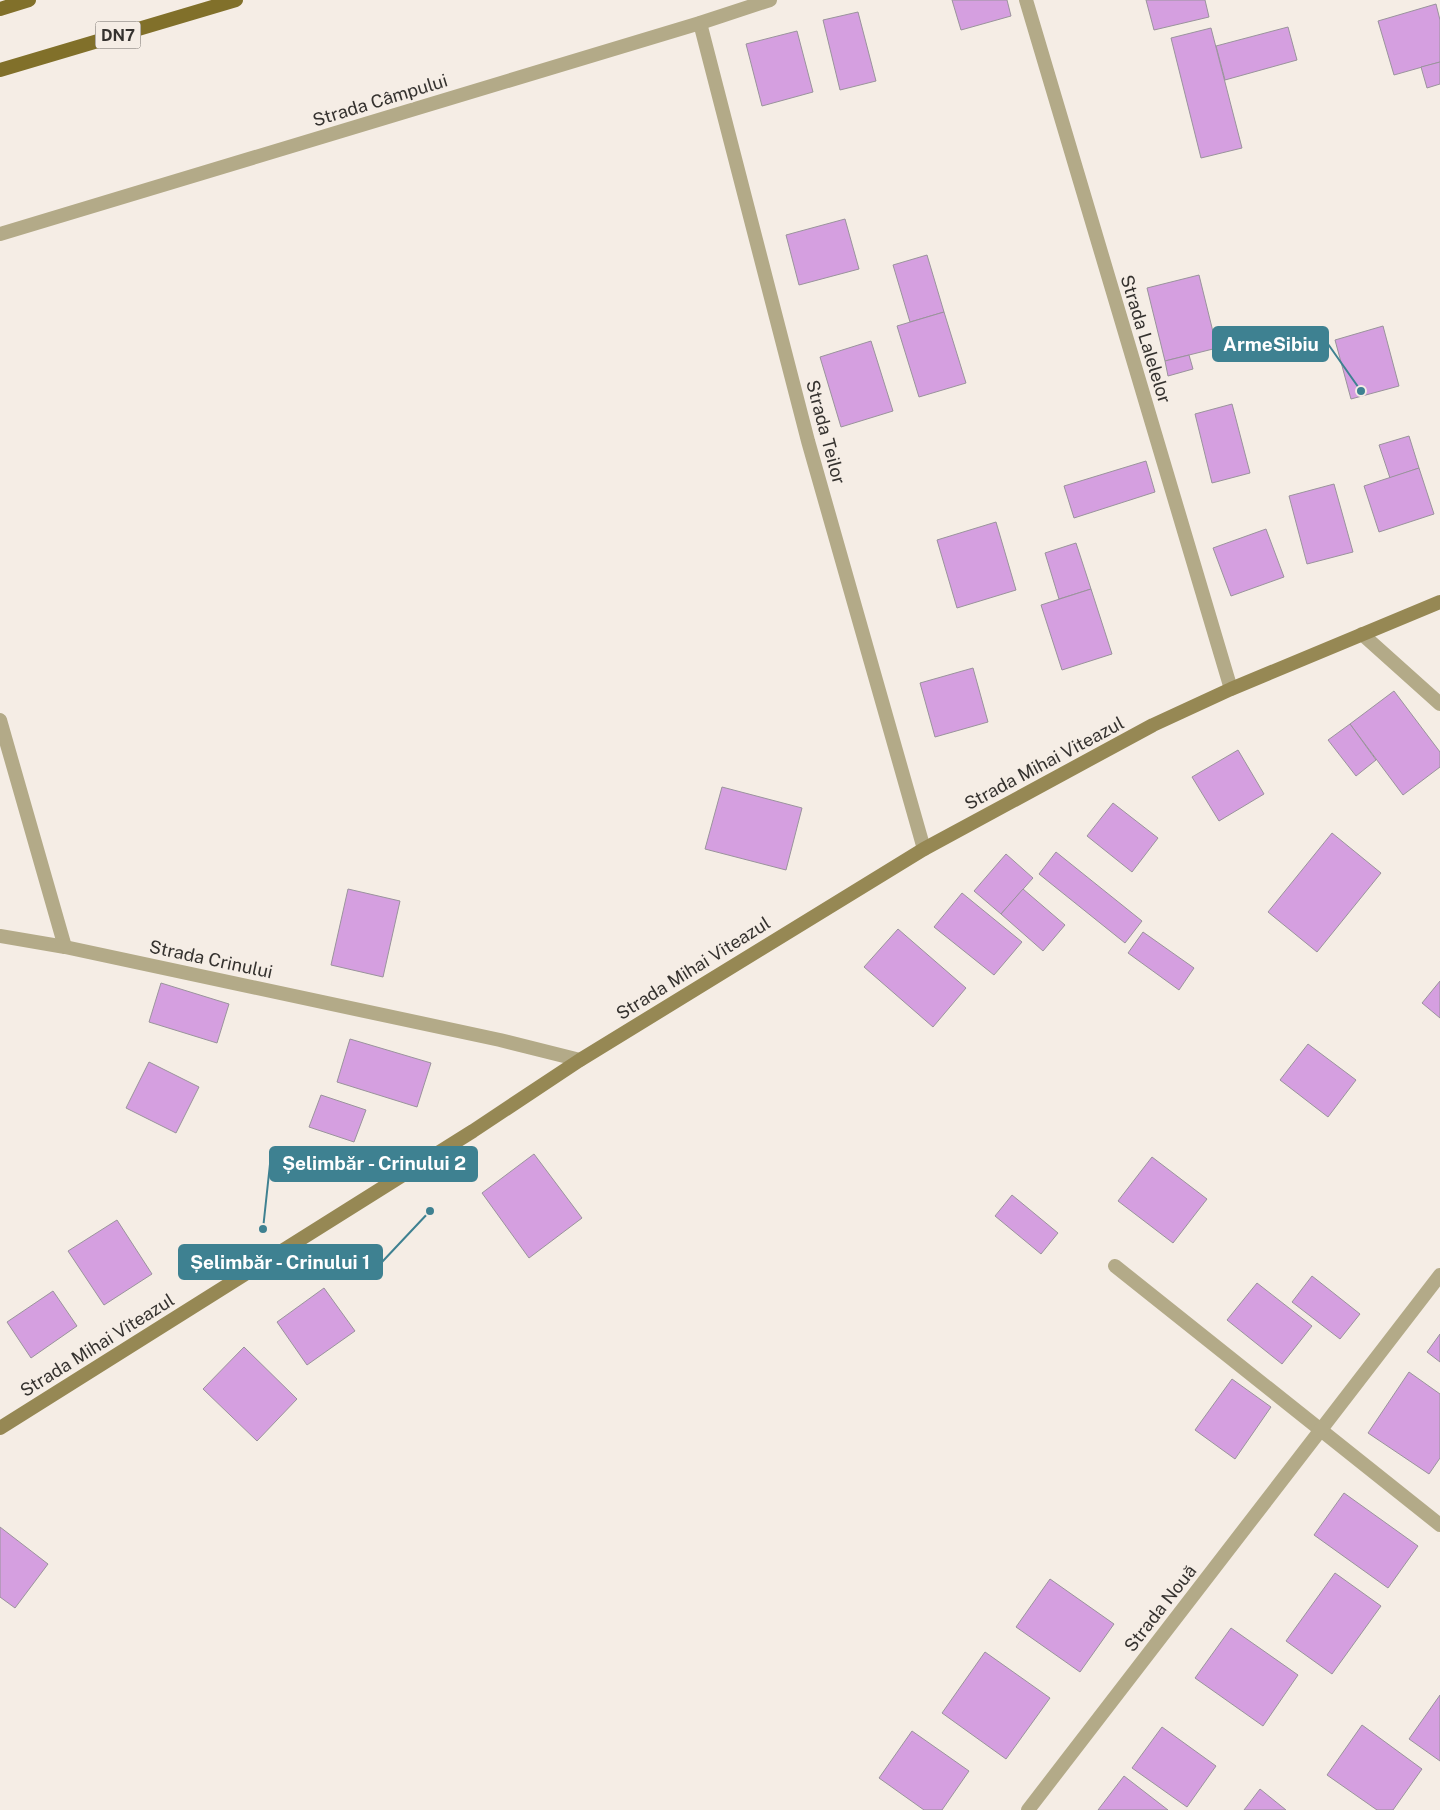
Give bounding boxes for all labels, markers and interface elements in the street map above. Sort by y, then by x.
road number: DN7 [96,22,140,48]
street label: Strada Câmpului [310,70,450,130]
street label: Strada Lalelelor [1117,272,1175,406]
callout: ArmeSibiu [1213,327,1328,361]
text: ArmeSibiu [1223,333,1319,355]
street label: Strada Teilor [802,378,850,486]
street label: Strada Mihai Viteazul [961,712,1127,814]
street label: Strada Mihai Viteazul [612,912,774,1024]
street label: Strada Crinului [147,936,275,982]
callout: Șelimbăr - Crinului 2 [270,1147,477,1181]
text: Șelimbăr - Crinului 2 [282,1152,466,1174]
callout: Șelimbăr - Crinului 1 [179,1245,382,1279]
text: Șelimbăr - Crinului 1 [190,1251,370,1273]
street label: Strada Mihai Viteazul [16,1289,178,1401]
street label: Strada Nouă [1120,1560,1200,1656]

